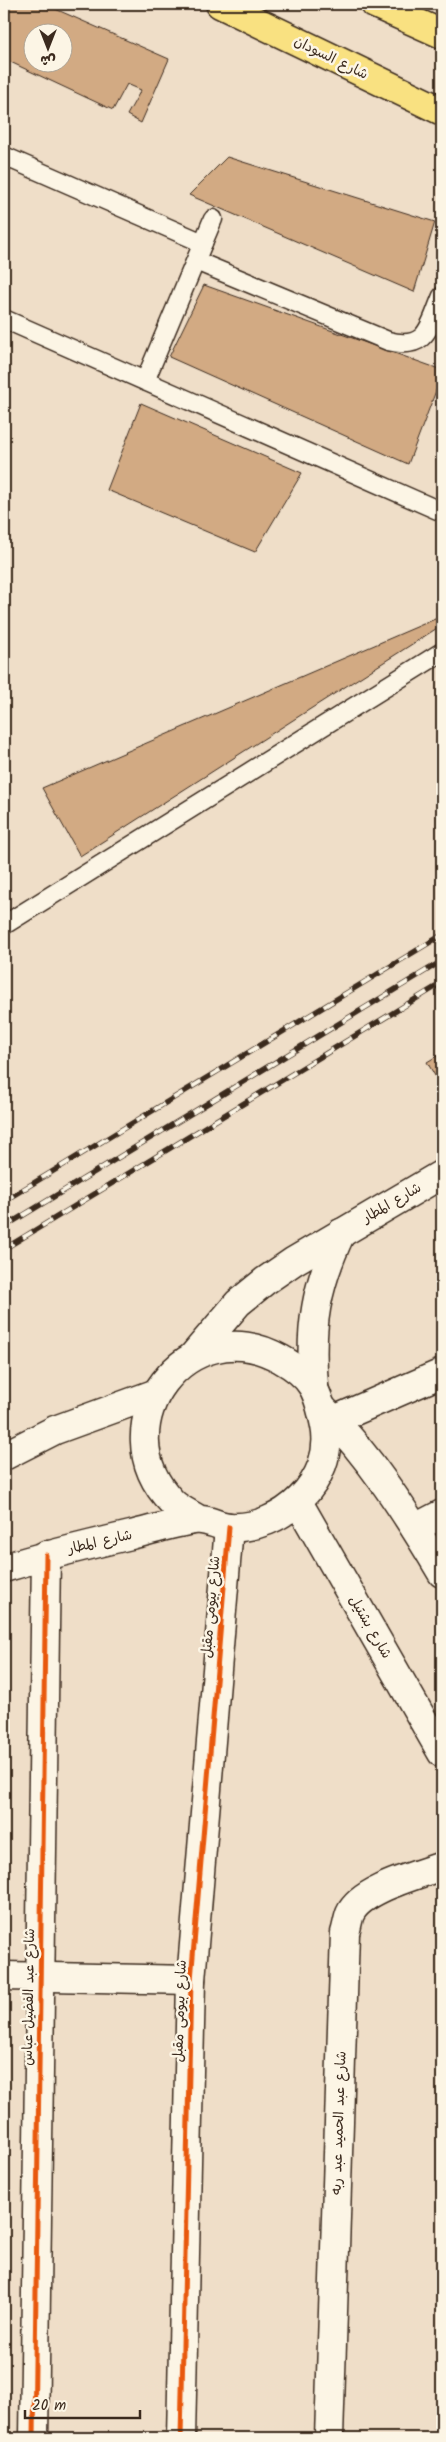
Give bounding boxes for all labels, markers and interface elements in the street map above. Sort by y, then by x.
north arrow [22,22,72,72]
street label: شارع السودان [290,31,372,85]
text: ش [40,49,56,71]
street label: شارع المطار [357,1177,426,1229]
street label: شارع المطار [65,1524,134,1560]
street label: شارع بيومى مقبل [196,1555,226,1659]
street label: شارع بشتيل [343,1591,397,1663]
street label: شارع عبد الفضيل عباس [17,1928,41,2066]
street label: شارع بيومى مقبل [167,1959,193,2063]
street label: شارع عبد الحميد عبد ربه [325,2051,353,2195]
scale bar [25,2387,140,2419]
text: 20 m [32,2394,66,2418]

